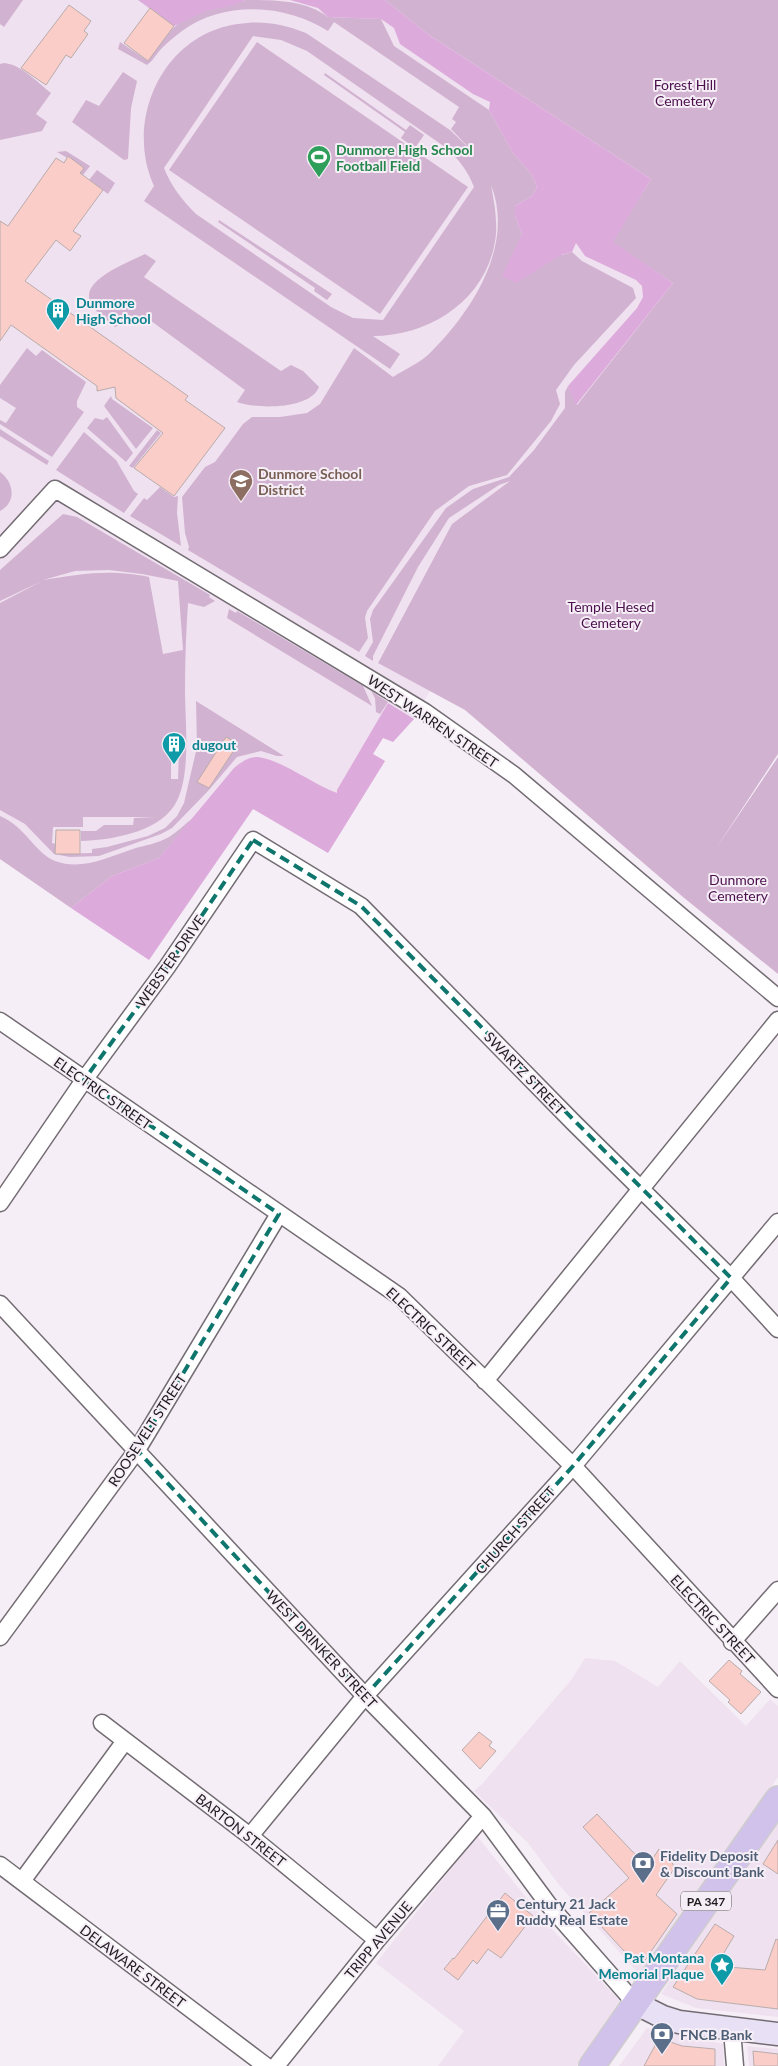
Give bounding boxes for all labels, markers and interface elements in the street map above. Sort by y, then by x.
park label: Forest Hill Cemetery [654,76,716,109]
place label: Dunmore High School Football Field [336,141,473,174]
sports icon: Dunmore High School Football Field [306,144,332,178]
place label: Dunmore High School [76,294,151,327]
building icon: Dunmore High School [45,297,71,331]
place label: Dunmore School District [258,465,362,498]
school or university icon: Dunmore School District [228,468,254,502]
park label: Temple Hesed Cemetery [568,598,654,631]
street label: WEST WARREN STREET [365,671,502,771]
building icon: dugout [161,731,187,765]
place label: dugout [192,736,237,753]
park label: Dunmore Cemetery [708,871,769,904]
street label: WEBSTER DRIVE [132,912,208,1010]
street label: SWARTZ STREET [481,1028,569,1119]
street label: ELECTRIC STREET [51,1053,156,1133]
street label: ELECTRIC STREET [383,1283,480,1375]
street label: ROOSEVELT STREET [104,1370,190,1489]
street label: CHURCH STREET [471,1482,559,1577]
street label: ELECTRIC STREET [667,1571,759,1668]
street label: WEST DRINKER STREET [263,1587,381,1712]
street label: BARTON STREET [193,1790,290,1871]
place label: Fidelity Deposit & Discount Bank [660,1847,765,1880]
bank icon: Fidelity Deposit & Discount Bank [630,1850,656,1884]
road number: PA 347 [681,1892,731,1910]
place label: Century 21 Jack Ruddy Real Estate [516,1895,628,1928]
street label: TRIPP AVENUE [341,1898,415,1982]
office icon: Century 21 Jack Ruddy Real Estate [485,1898,511,1932]
street label: DELAWARE STREET [77,1921,190,2012]
place label: Pat Montana Memorial Plaque [598,1949,705,1982]
place icon: Pat Montana Memorial Plaque [709,1952,735,1986]
bank icon: FNCB Bank [649,2021,675,2055]
place label: FNCB Bank [680,2026,753,2043]

